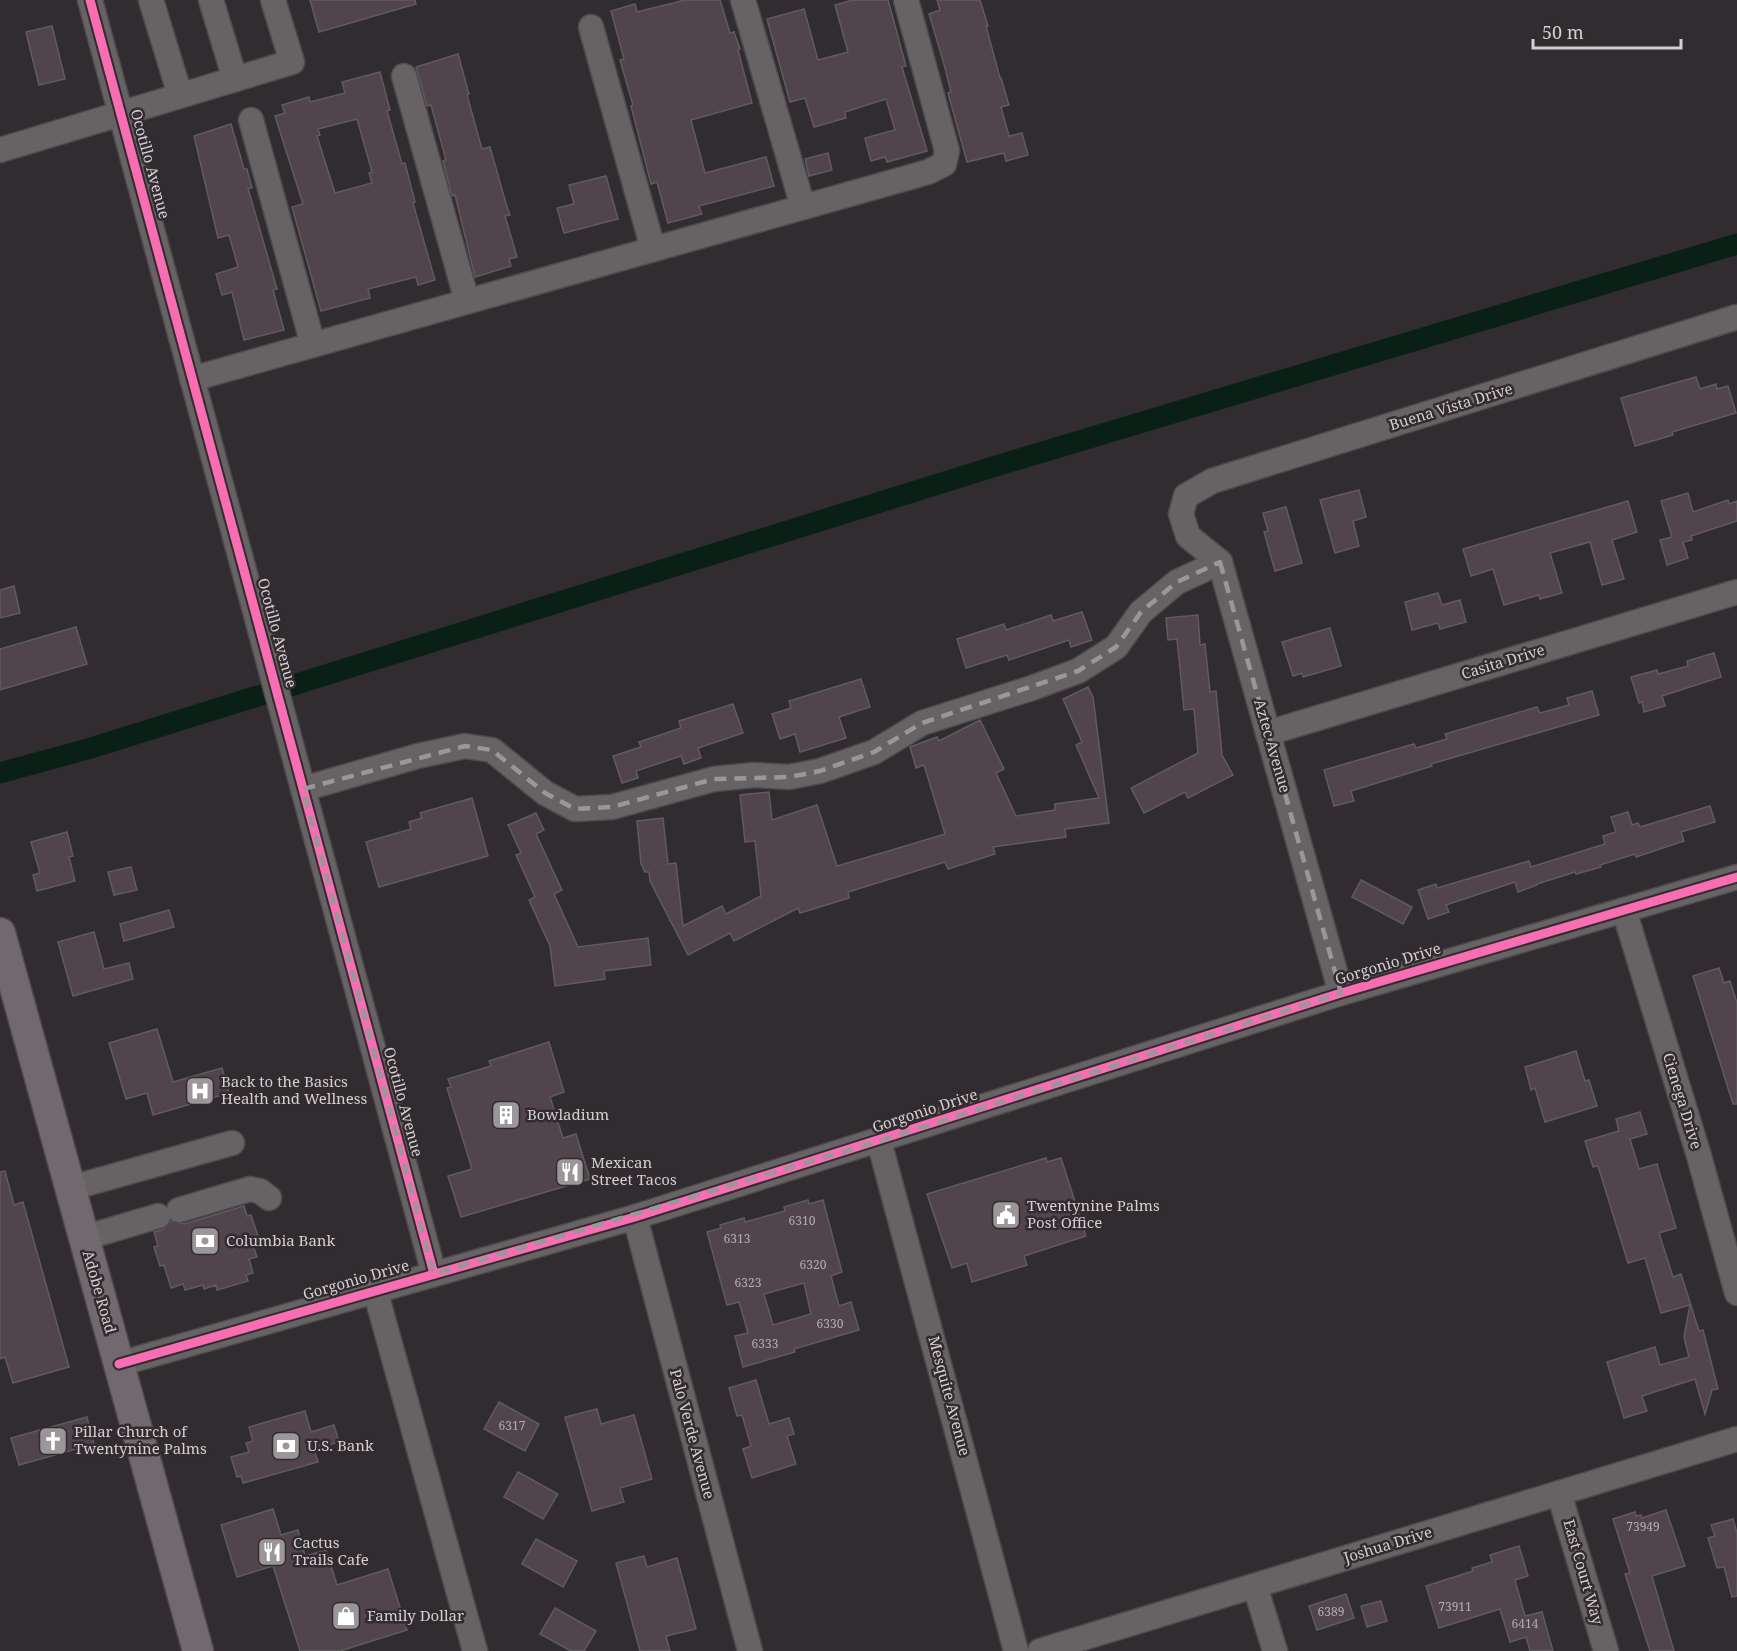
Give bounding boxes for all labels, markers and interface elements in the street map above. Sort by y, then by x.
scale bar [1533,12,1682,50]
text: 50 m [1542,20,1584,44]
street label: Ocotillo Avenue [127,107,175,221]
street label: Buena Vista Drive [1386,378,1515,434]
street label: Ocotillo Avenue [254,576,302,690]
street label: Casita Drive [1459,639,1547,683]
street label: Aztec Avenue [1250,697,1296,795]
street label: Gorgonio Drive [1332,937,1443,989]
street label: Ocotillo Avenue [380,1045,428,1159]
street label: Cienega Drive [1659,1050,1707,1151]
place label: Back to the Basics Health and Wellness [221,1071,368,1108]
hospital icon: Back to the Basics Health and Wellness [184,1075,216,1107]
street label: Gorgonio Drive [869,1084,980,1137]
building icon: Bowladium [490,1099,522,1131]
place label: Bowladium [527,1104,609,1124]
place label: Mexican Street Tacos [591,1152,677,1189]
restaurant icon: Mexican Street Tacos [554,1156,586,1188]
place label: Twentynine Palms Post Office [1027,1195,1160,1232]
public building icon: Twentynine Palms Post Office [990,1199,1022,1231]
house number: 6310 [789,1212,816,1229]
bank icon: Columbia Bank [189,1225,221,1257]
place label: Columbia Bank [226,1230,336,1250]
house number: 6313 [724,1230,751,1247]
street label: Adobe Road [79,1248,121,1336]
street label: Gorgonio Drive [300,1254,411,1304]
house number: 6320 [800,1256,827,1273]
house number: 6323 [735,1274,762,1291]
house number: 6330 [817,1315,844,1332]
street label: Mesquite Avenue [924,1334,976,1458]
house number: 6333 [752,1335,779,1352]
street label: Palo Verde Avenue [666,1367,720,1501]
house number: 6317 [499,1417,526,1434]
place label: Pillar Church of Twentynine Palms [74,1421,207,1458]
church icon: Pillar Church of Twentynine Palms [37,1425,69,1457]
bank icon: U.S. Bank [270,1430,302,1462]
place label: U.S. Bank [307,1435,374,1455]
street label: East Court Way [1559,1517,1609,1627]
house number: 73949 [1626,1518,1660,1535]
street label: Joshua Drive [1340,1521,1434,1567]
place label: Cactus Trails Cafe [293,1532,369,1569]
restaurant icon: Cactus Trails Cafe [256,1536,288,1568]
house number: 73911 [1438,1598,1472,1615]
shop icon: Family Dollar [330,1600,362,1632]
house number: 6389 [1318,1603,1344,1620]
place label: Family Dollar [367,1605,464,1625]
house number: 6414 [1512,1615,1539,1632]

